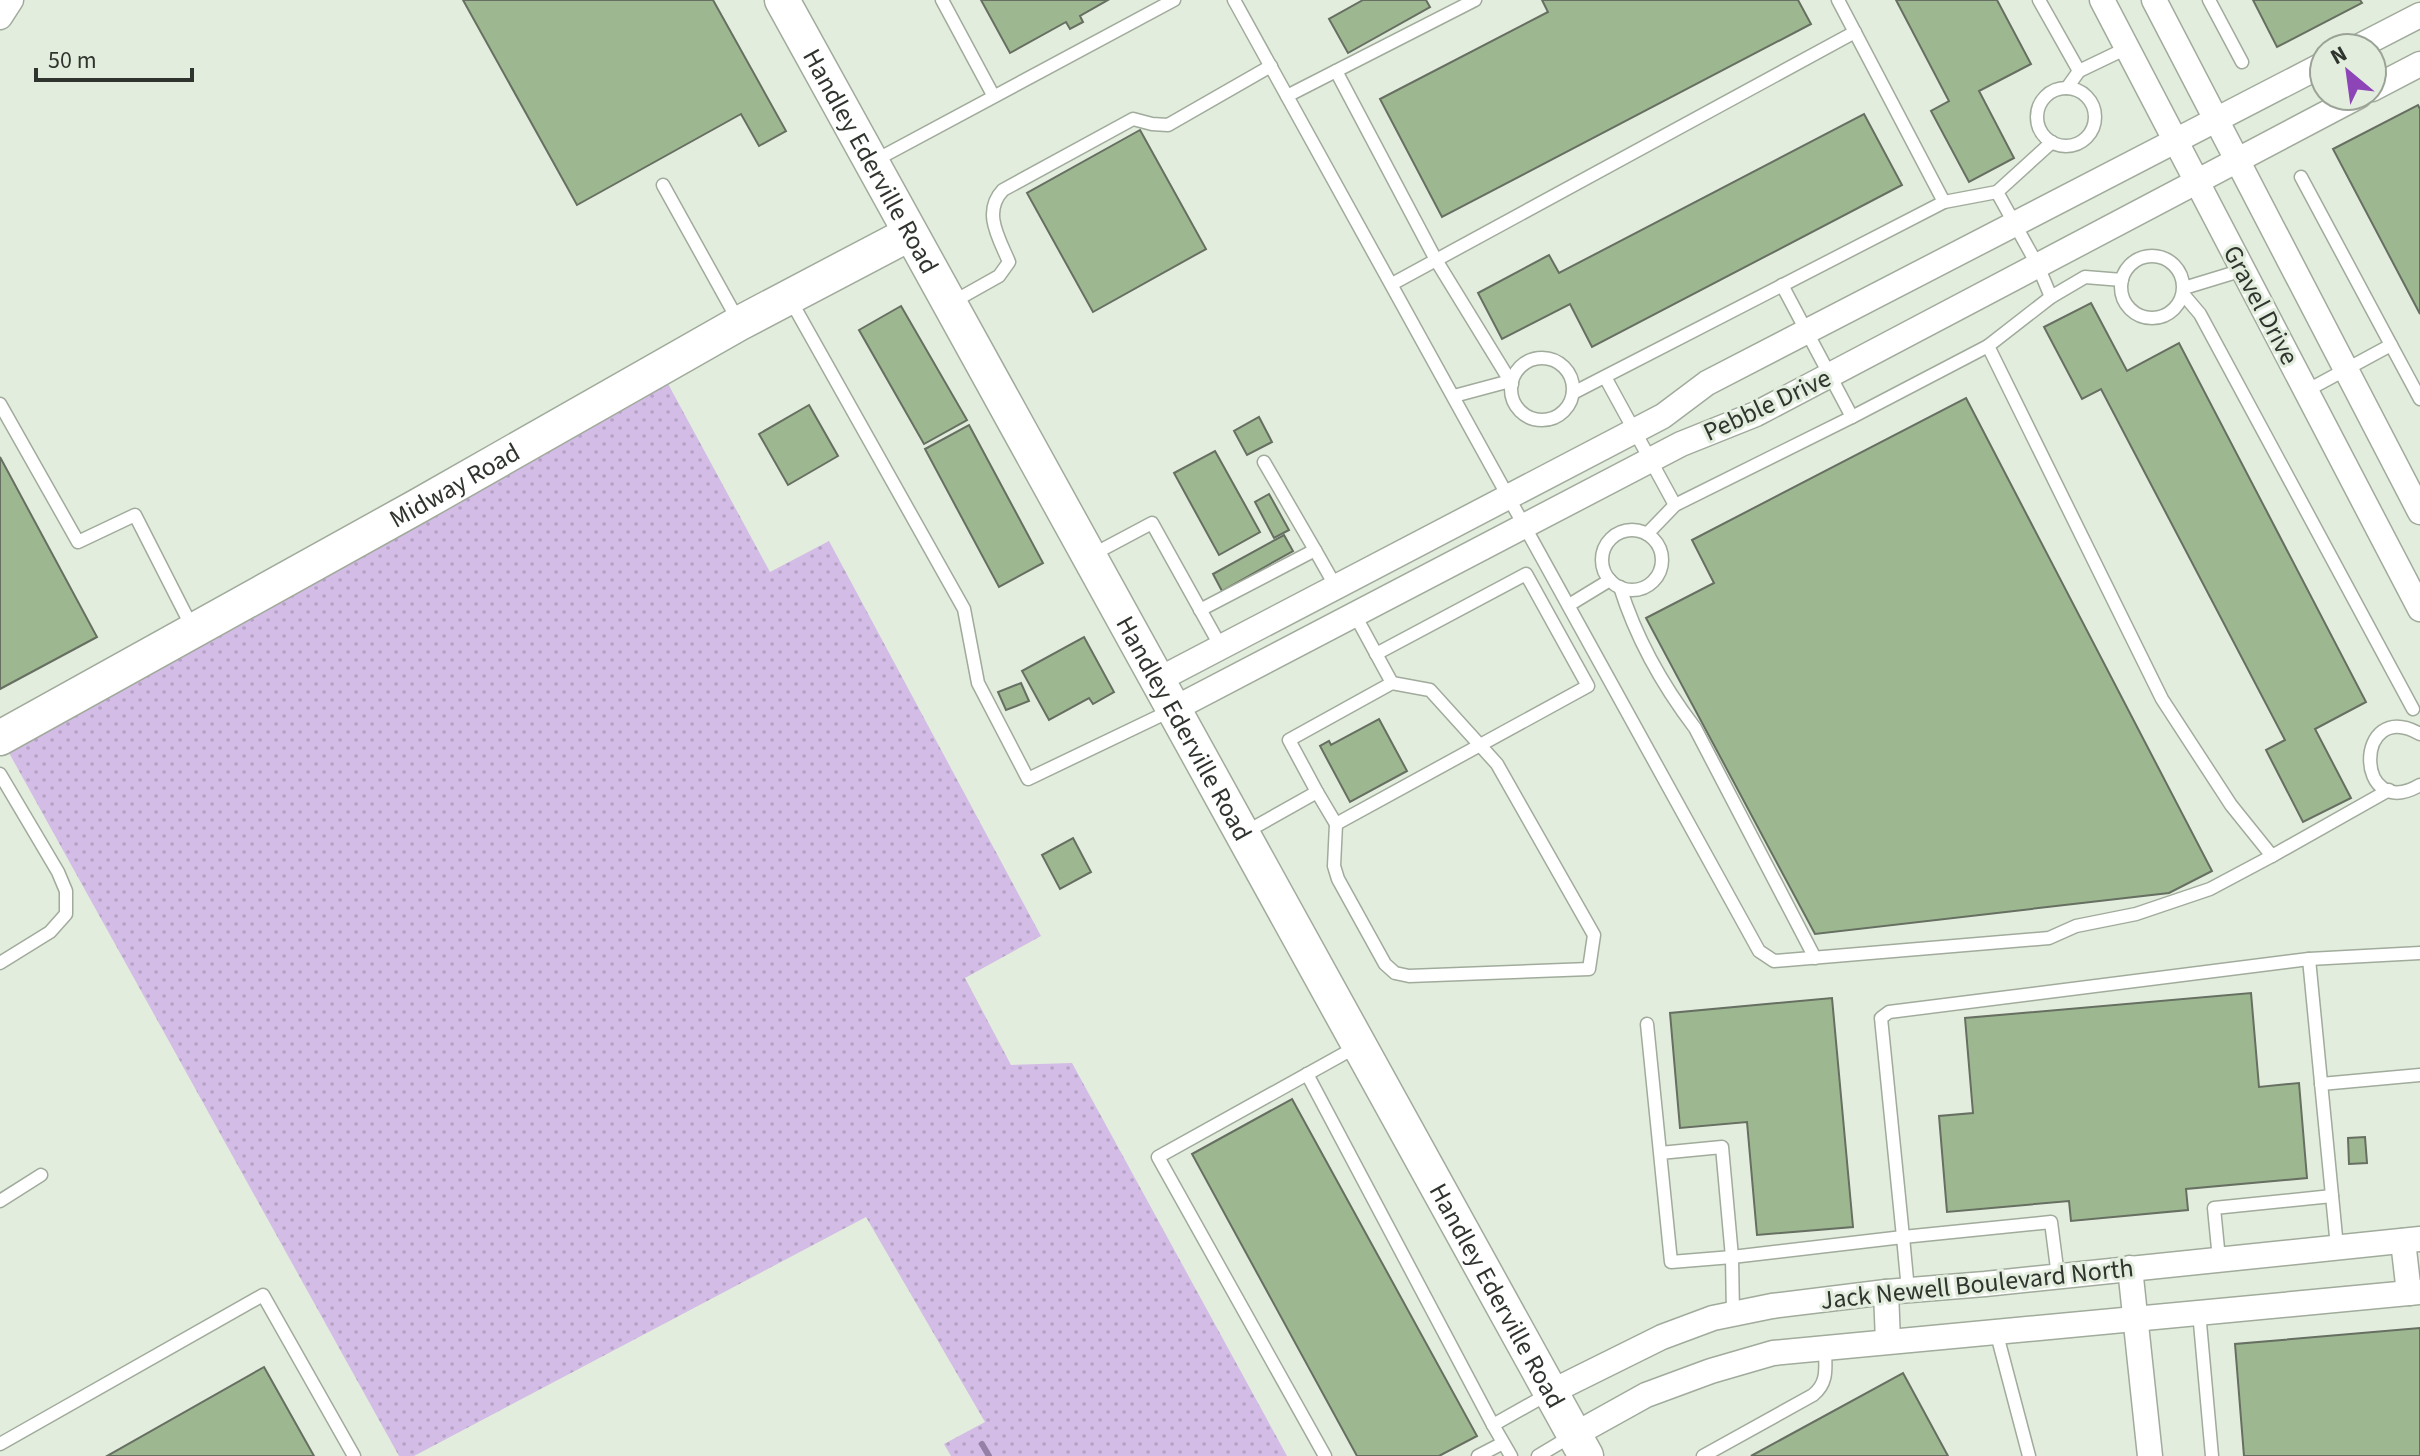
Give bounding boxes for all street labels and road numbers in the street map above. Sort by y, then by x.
street label: Handley Ederville Road [794,42,948,280]
street label: Gravel Drive [2214,239,2308,371]
street label: Pebble Drive [1697,359,1837,451]
street label: Midway Road [383,433,526,537]
street label: Handley Ederville Road [1107,609,1261,848]
street label: Handley Ederville Road [1420,1176,1575,1415]
street label: Jack Newell Boulevard North [1819,1249,2135,1319]

